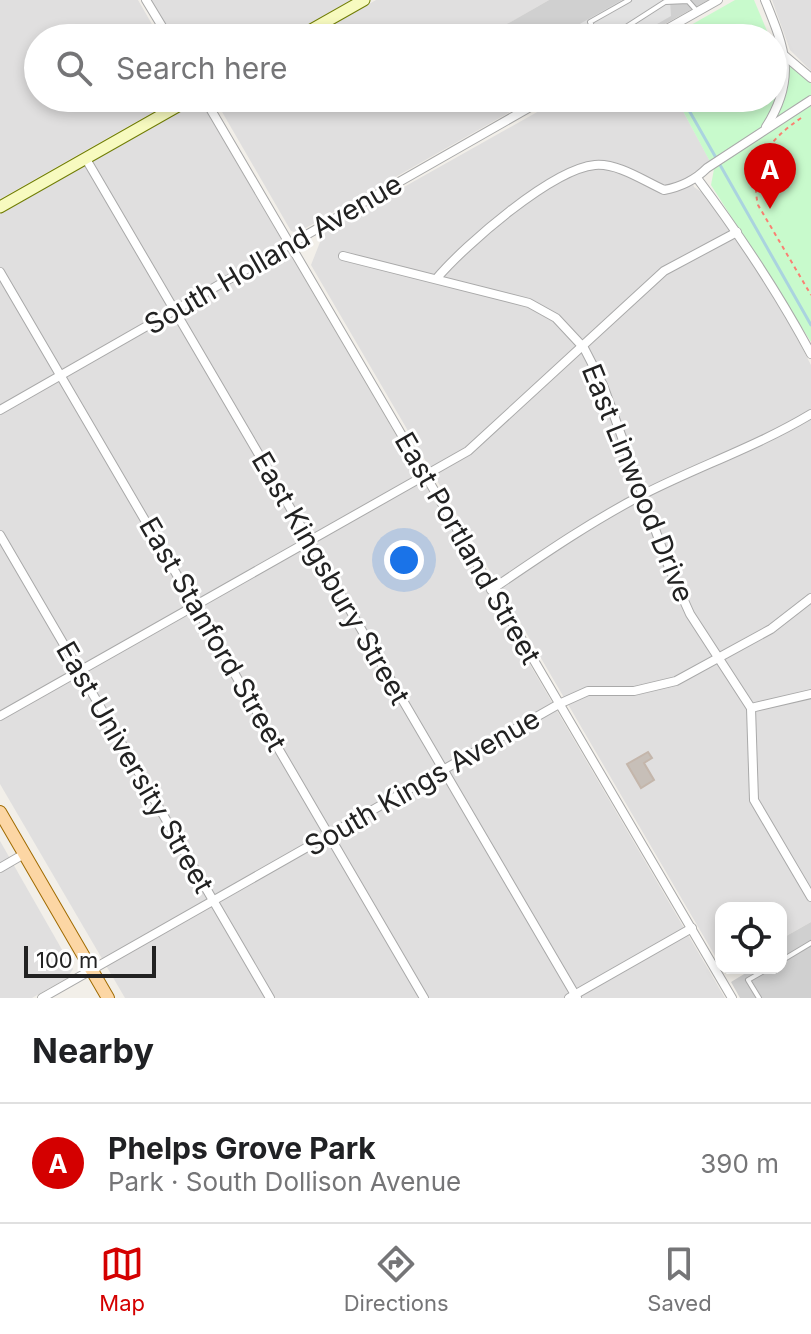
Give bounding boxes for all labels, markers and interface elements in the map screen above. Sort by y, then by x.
search box [24,24,787,112]
icon: search [52,46,96,90]
text: Search here [116,50,288,86]
pin: A [744,143,796,209]
street label: South Holland Avenue [138,166,408,342]
street label: East Linwood Drive [575,359,701,607]
street label: East Portland Street [388,426,548,670]
street label: East Kingsbury Street [245,446,417,710]
street label: East Stanford Street [132,511,294,757]
your location [384,540,424,580]
street label: East University Street [49,635,221,899]
street label: South Kings Avenue [298,701,546,863]
map controls [715,902,787,974]
button: locate [715,902,787,974]
scale bar [24,942,156,978]
text: 100 m [36,947,98,973]
text: Nearby [32,1030,154,1071]
text: Phelps Grove Park [108,1130,376,1166]
text: A [48,1148,68,1179]
text: 390 m [700,1148,779,1179]
text: Park · South Dollison Avenue [108,1166,461,1197]
tab: Map [99,1242,145,1316]
tab: Directions [344,1242,449,1316]
tab: Saved [647,1242,712,1316]

